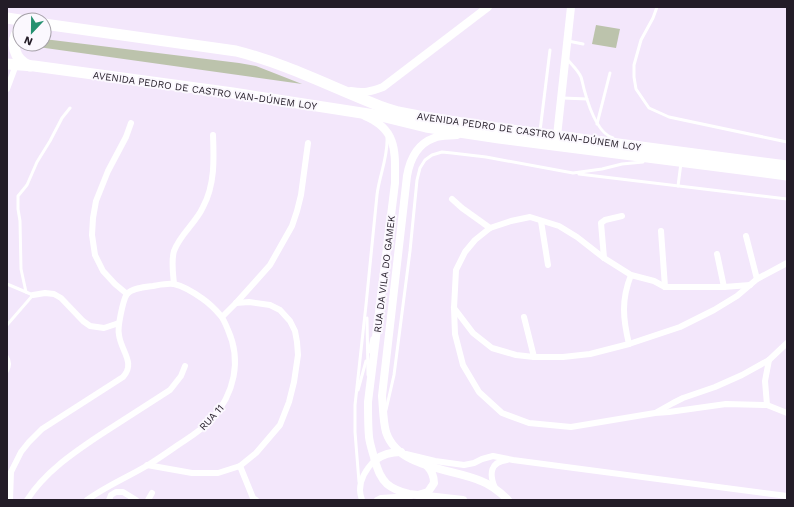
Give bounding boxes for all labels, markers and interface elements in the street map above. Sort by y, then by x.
north arrow [12,12,52,52]
text: N [22,33,35,48]
street label: AVENIDA PEDRO DE CASTRO VAN-DÚNEM LOY [92,69,318,112]
street label: AVENIDA PEDRO DE CASTRO VAN-DÚNEM LOY [416,110,642,153]
street label: RUA DA VILA DO GAMEK [372,214,397,333]
street label: RUA 11 [197,402,226,432]

